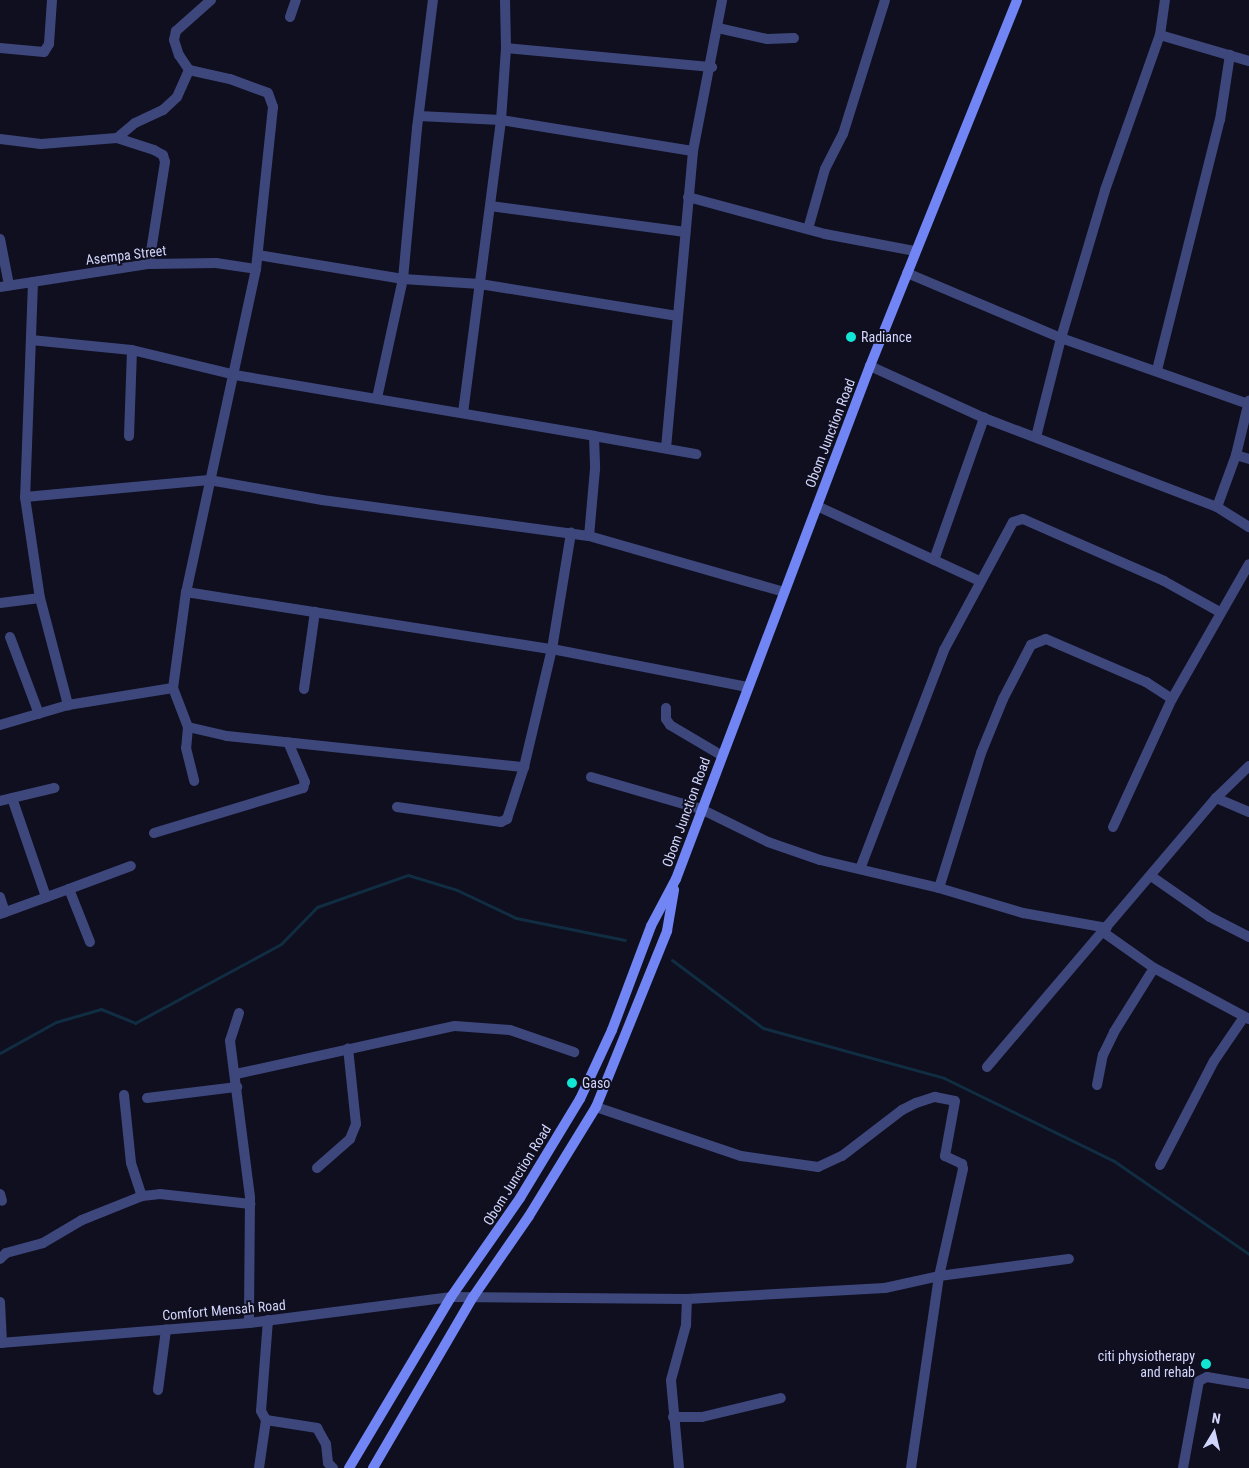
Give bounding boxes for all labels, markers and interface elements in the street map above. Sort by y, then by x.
street label: Asempa Street [85,242,167,268]
place label: Radiance [861,329,912,345]
marker: Radiance [845,331,857,343]
street label: Obom Junction Road [801,376,859,490]
street label: Obom Junction Road [658,755,714,869]
place label: Gaso [582,1075,610,1091]
marker: Gaso [566,1077,578,1089]
street label: Obom Junction Road [479,1122,555,1228]
street label: Comfort Mensah Road [161,1296,287,1324]
place label: citi physiotherapy and rehab [1098,1348,1195,1380]
marker: citi physiotherapy and rehab [1199,1357,1213,1371]
north arrow [1189,1408,1239,1458]
text: N [1211,1410,1222,1427]

